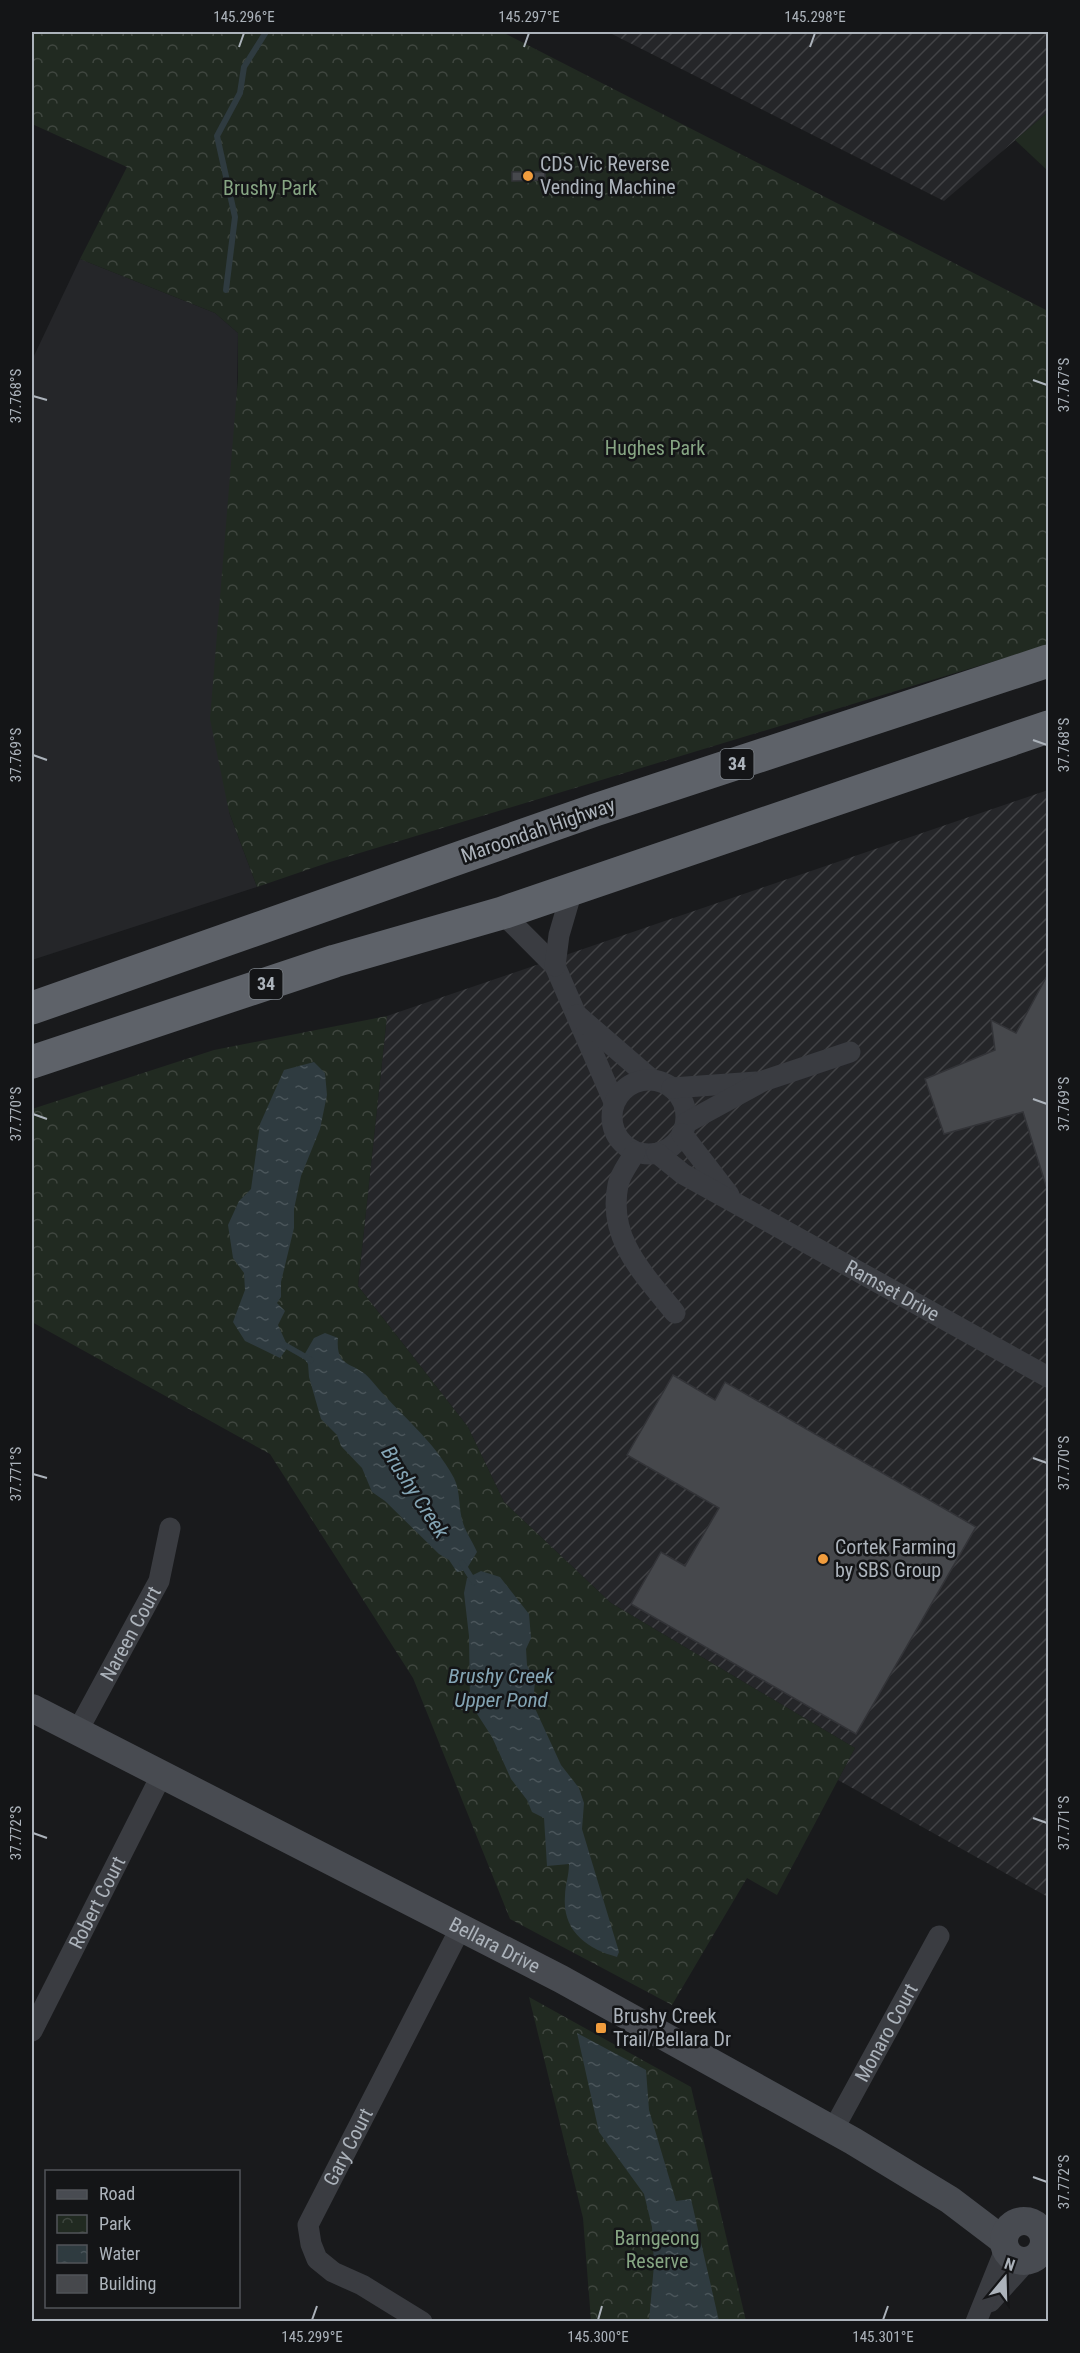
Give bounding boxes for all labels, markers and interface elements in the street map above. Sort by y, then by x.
text: 145.296°E [213,8,275,26]
text: 145.297°E [498,8,560,26]
text: 145.298°E [784,8,846,26]
place label: CDS Vic Reverse Vending Machine [540,152,676,199]
marker: CDS Vic Reverse Vending Machine [521,169,535,183]
park label: Brushy Park [223,176,317,200]
text: 37.767°S [1055,358,1073,412]
text: 37.768°S [7,369,25,423]
park label: Hughes Park [605,436,705,460]
text: 37.768°S [1055,718,1073,772]
text: 37.769°S [7,728,25,782]
road number: 34 [720,749,754,779]
street label: Maroondah Highway [458,792,618,868]
road number: 34 [250,969,282,999]
text: 37.769°S [1055,1077,1073,1131]
text: 37.770°S [7,1087,25,1141]
street label: Ramset Drive [841,1255,944,1326]
text: 37.770°S [1055,1436,1073,1490]
water label: Brushy Creek [376,1441,454,1543]
text: 37.771°S [7,1447,25,1501]
place label: Cortek Farming by SBS Group [835,1535,956,1582]
marker: Cortek Farming by SBS Group [816,1552,830,1566]
street label: Nareen Court [95,1582,166,1685]
water label: Brushy Creek Upper Pond [448,1664,555,1712]
text: 37.771°S [1055,1796,1073,1850]
text: 37.772°S [7,1806,25,1860]
street label: Robert Court [64,1852,130,1953]
street label: Bellara Drive [445,1912,544,1978]
street label: Monaro Court [850,1979,923,2086]
place label: Brushy Creek Trail/Bellara Dr [613,2004,731,2051]
marker: Brushy Creek Trail/Bellara Dr [594,2021,608,2035]
street label: Gary Court [318,2104,378,2190]
text: 37.772°S [1055,2155,1073,2209]
legend [45,2170,240,2308]
text: Road [99,2183,135,2204]
text: Park [99,2213,131,2234]
park label: Barngeong Reserve [614,2226,700,2273]
text: Water [99,2243,141,2264]
north arrow [975,2248,1035,2308]
text: N [1002,2254,1017,2275]
text: Building [99,2273,156,2294]
text: 145.299°E [281,2328,343,2346]
text: 145.300°E [567,2328,629,2346]
text: 145.301°E [852,2328,914,2346]

